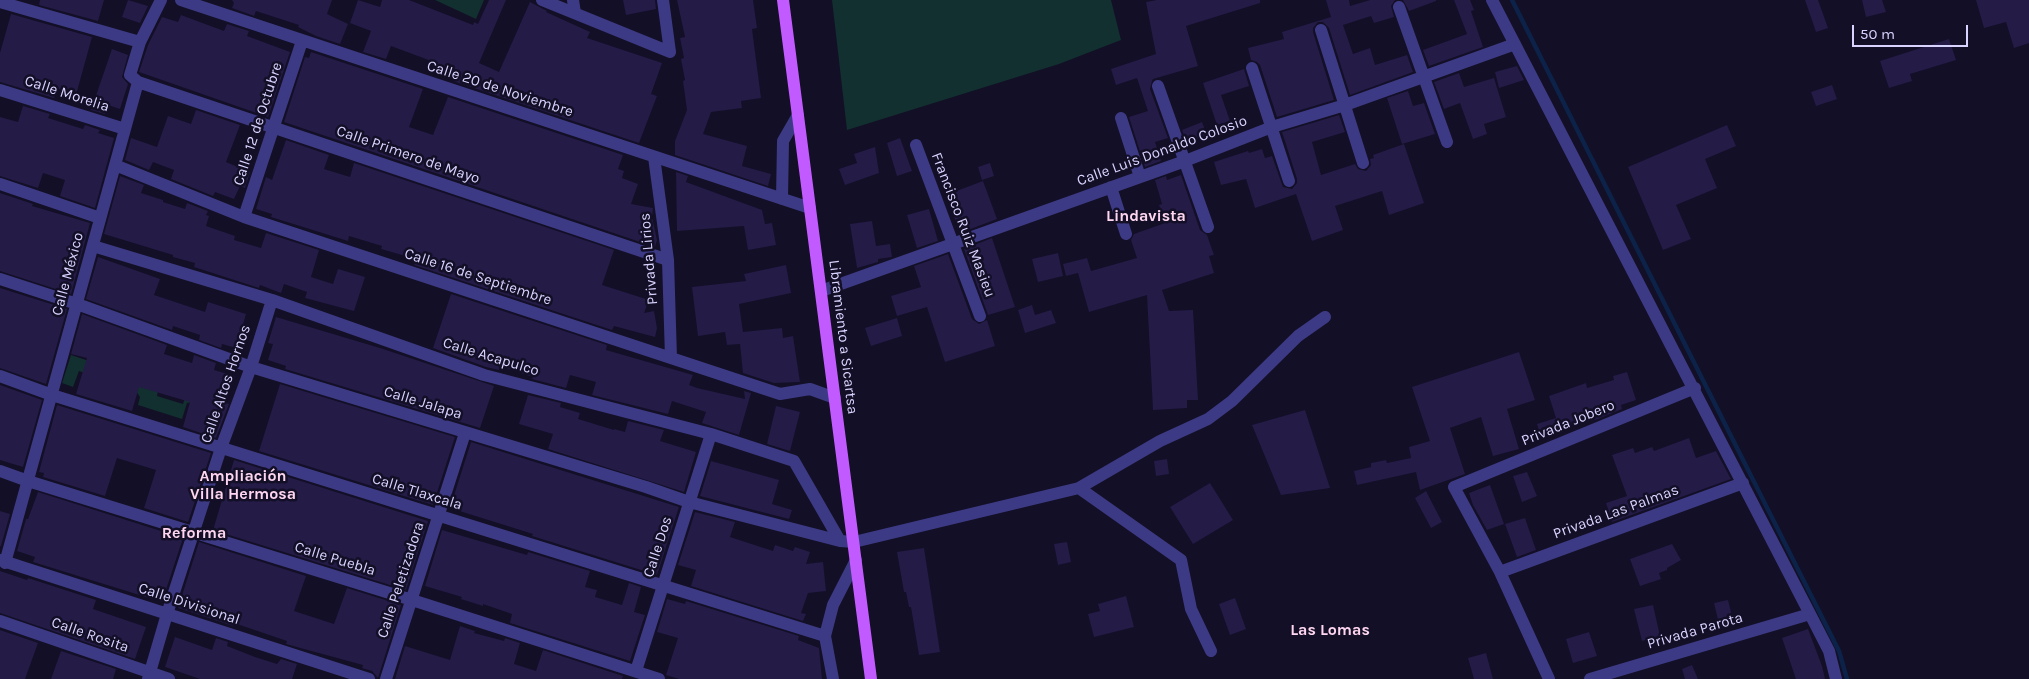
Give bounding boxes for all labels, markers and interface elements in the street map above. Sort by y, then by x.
scale bar [1854,15,1970,47]
text: 50 m [1860,25,1895,43]
street label: Calle 20 de Noviembre [425,57,575,121]
street label: Calle 12 de Octubre [230,60,286,188]
street label: Calle Morelia [22,72,112,116]
street label: Calle Luis Donaldo Colosio [1074,112,1250,190]
street label: Calle Primero de Mayo [334,122,482,188]
street label: Francisco Ruiz Masieu [927,150,999,300]
district label: Lindavista [1106,206,1186,226]
street label: Privada Lirios [636,212,662,306]
street label: Calle México [48,230,88,318]
street label: Calle 16 de Septiembre [402,245,554,309]
street label: Libramiento a Sicartsa [825,259,861,415]
street label: Calle Altos Hornos [197,322,255,446]
street label: Calle Acapulco [441,334,541,380]
street label: Calle Jalapa [382,383,464,423]
street label: Privada Jobero [1519,396,1617,450]
district label: Ampliación Villa Hermosa [190,466,296,504]
street label: Calle Tlaxcala [370,470,464,514]
street label: Privada Las Palmas [1551,481,1681,543]
street label: Calle Dos [640,514,676,580]
street label: Calle Peletizadora [374,520,428,640]
district label: Reforma [162,523,226,543]
street label: Calle Puebla [292,538,378,580]
street label: Calle Divisional [136,579,242,629]
street label: Privada Parota [1645,609,1745,653]
street label: Calle Rosita [49,613,131,657]
district label: Las Lomas [1290,620,1370,640]

